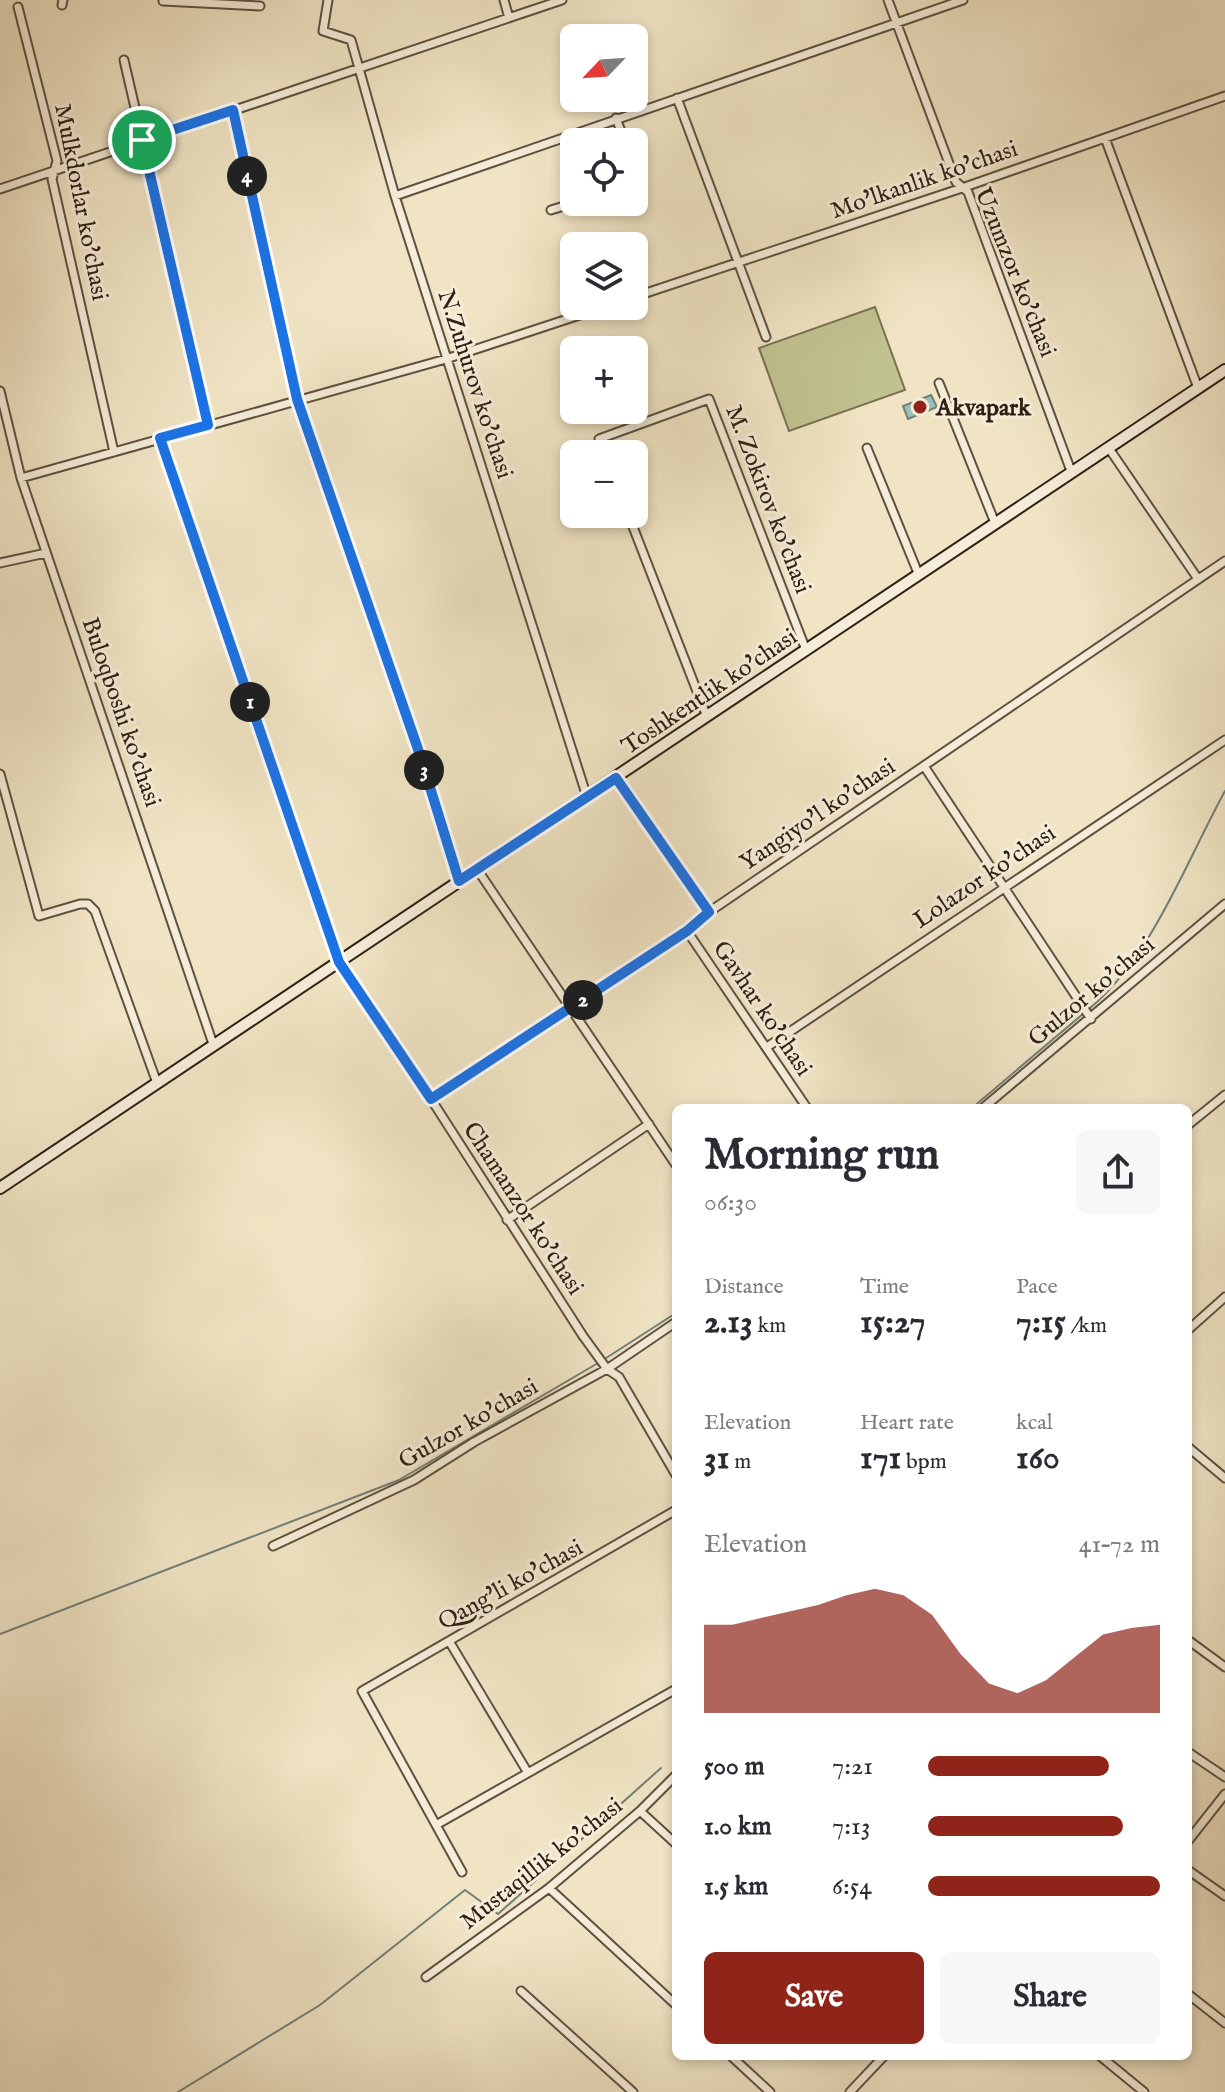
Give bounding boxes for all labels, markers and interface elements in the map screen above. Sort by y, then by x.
north arrow [560,24,648,112]
map controls [560,24,648,528]
street label: Mulkdorlar ko'chasi [46,101,115,303]
pin [108,106,176,174]
icon: arrive [120,118,164,162]
button: locate [560,128,648,216]
street label: Mo'lkanlik ko'chasi [827,134,1022,227]
pin: 4 [227,156,267,196]
text: 4 [242,162,252,190]
street label: Uzumzor ko'chasi [967,183,1063,362]
button: layers [560,232,648,320]
street label: N.Zuhurov ko'chasi [429,286,520,483]
button: + [560,336,648,424]
place label: Akvapark [935,393,1032,424]
marker: Akvapark [911,398,929,416]
street label: M. Zokirov ko'chasi [717,401,818,598]
button: − [560,440,648,528]
street label: Buloqboshi ko'chasi [74,614,168,811]
street label: Toshkentlik ko'chasi [616,622,804,763]
pin: 1 [230,682,270,722]
text: 1 [246,688,254,716]
pin: 3 [404,750,444,790]
street label: Yangiyo'l ko'chasi [734,752,902,879]
text: 3 [420,756,428,784]
street label: Lolazor ko'chasi [908,818,1062,936]
street label: Gulzor ko'chasi [1022,930,1162,1054]
street label: Gavhar ko'chasi [705,935,819,1083]
pin: 2 [563,980,603,1020]
text: 2 [578,986,588,1014]
street label: Chamanzor ko'chasi [455,1116,590,1301]
text: Morning run [704,1128,939,1184]
button: share [1076,1130,1160,1214]
text: 06:30 [704,1186,757,1219]
text: Distance [704,1273,784,1301]
text: Time [860,1273,909,1301]
text: Pace [1016,1273,1058,1301]
text: 2.13 [704,1301,753,1344]
text: 15:27 [860,1301,925,1344]
text: 7:15 [1016,1301,1066,1344]
text: km [753,1312,786,1340]
text: /km [1066,1312,1107,1340]
street label: Gulzor ko'chasi [393,1372,544,1477]
text: Elevation [704,1409,791,1437]
text: Heart rate [860,1409,954,1437]
text: kcal [1016,1409,1053,1437]
text: 31 [704,1437,729,1480]
text: 171 [860,1437,901,1480]
text: 160 [1016,1437,1060,1480]
text: m [729,1448,751,1476]
text: bpm [901,1448,947,1476]
text: Elevation [704,1528,807,1561]
text: 41–72 m [1079,1528,1160,1561]
street label: Qang'li ko'chasi [433,1533,589,1638]
text: 500 m [704,1750,765,1783]
text: 7:21 [832,1750,873,1783]
street label: Mustaqillik ko'chasi [454,1791,629,1937]
text: 1.0 km [704,1810,772,1843]
text: 7:13 [832,1810,870,1843]
text: 1.5 km [704,1870,768,1903]
text: 6:54 [832,1870,872,1903]
button: Save [704,1952,924,2044]
button: Share [940,1952,1160,2044]

